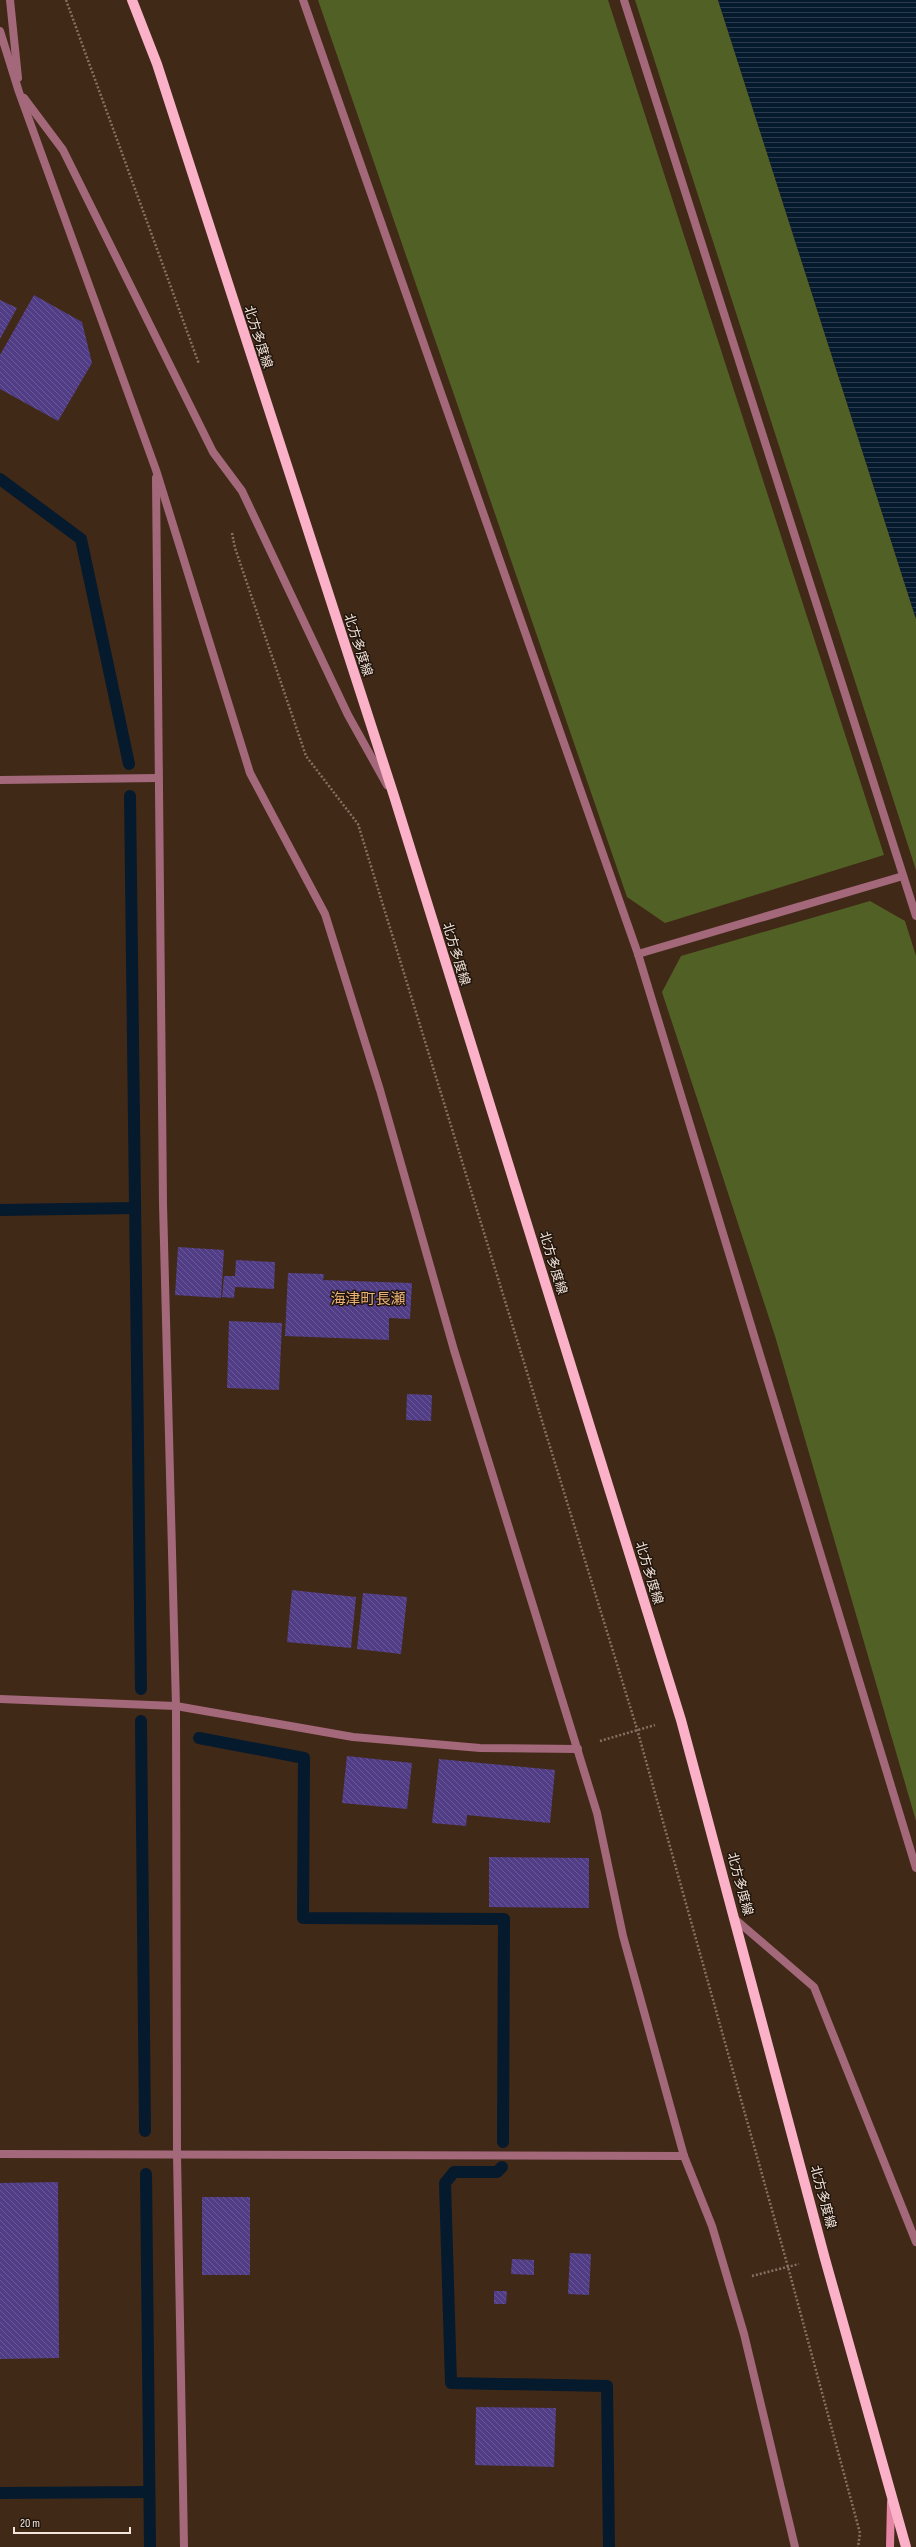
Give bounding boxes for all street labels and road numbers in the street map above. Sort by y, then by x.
street label: 北方多度線 [240,304,276,370]
street label: 北方多度線 [340,612,376,678]
street label: 北方多度線 [439,921,473,987]
street label: 北方多度線 [536,1230,570,1296]
street label: 北方多度線 [632,1540,666,1606]
street label: 北方多度線 [724,1851,756,1917]
street label: 北方多度線 [807,2164,839,2230]

